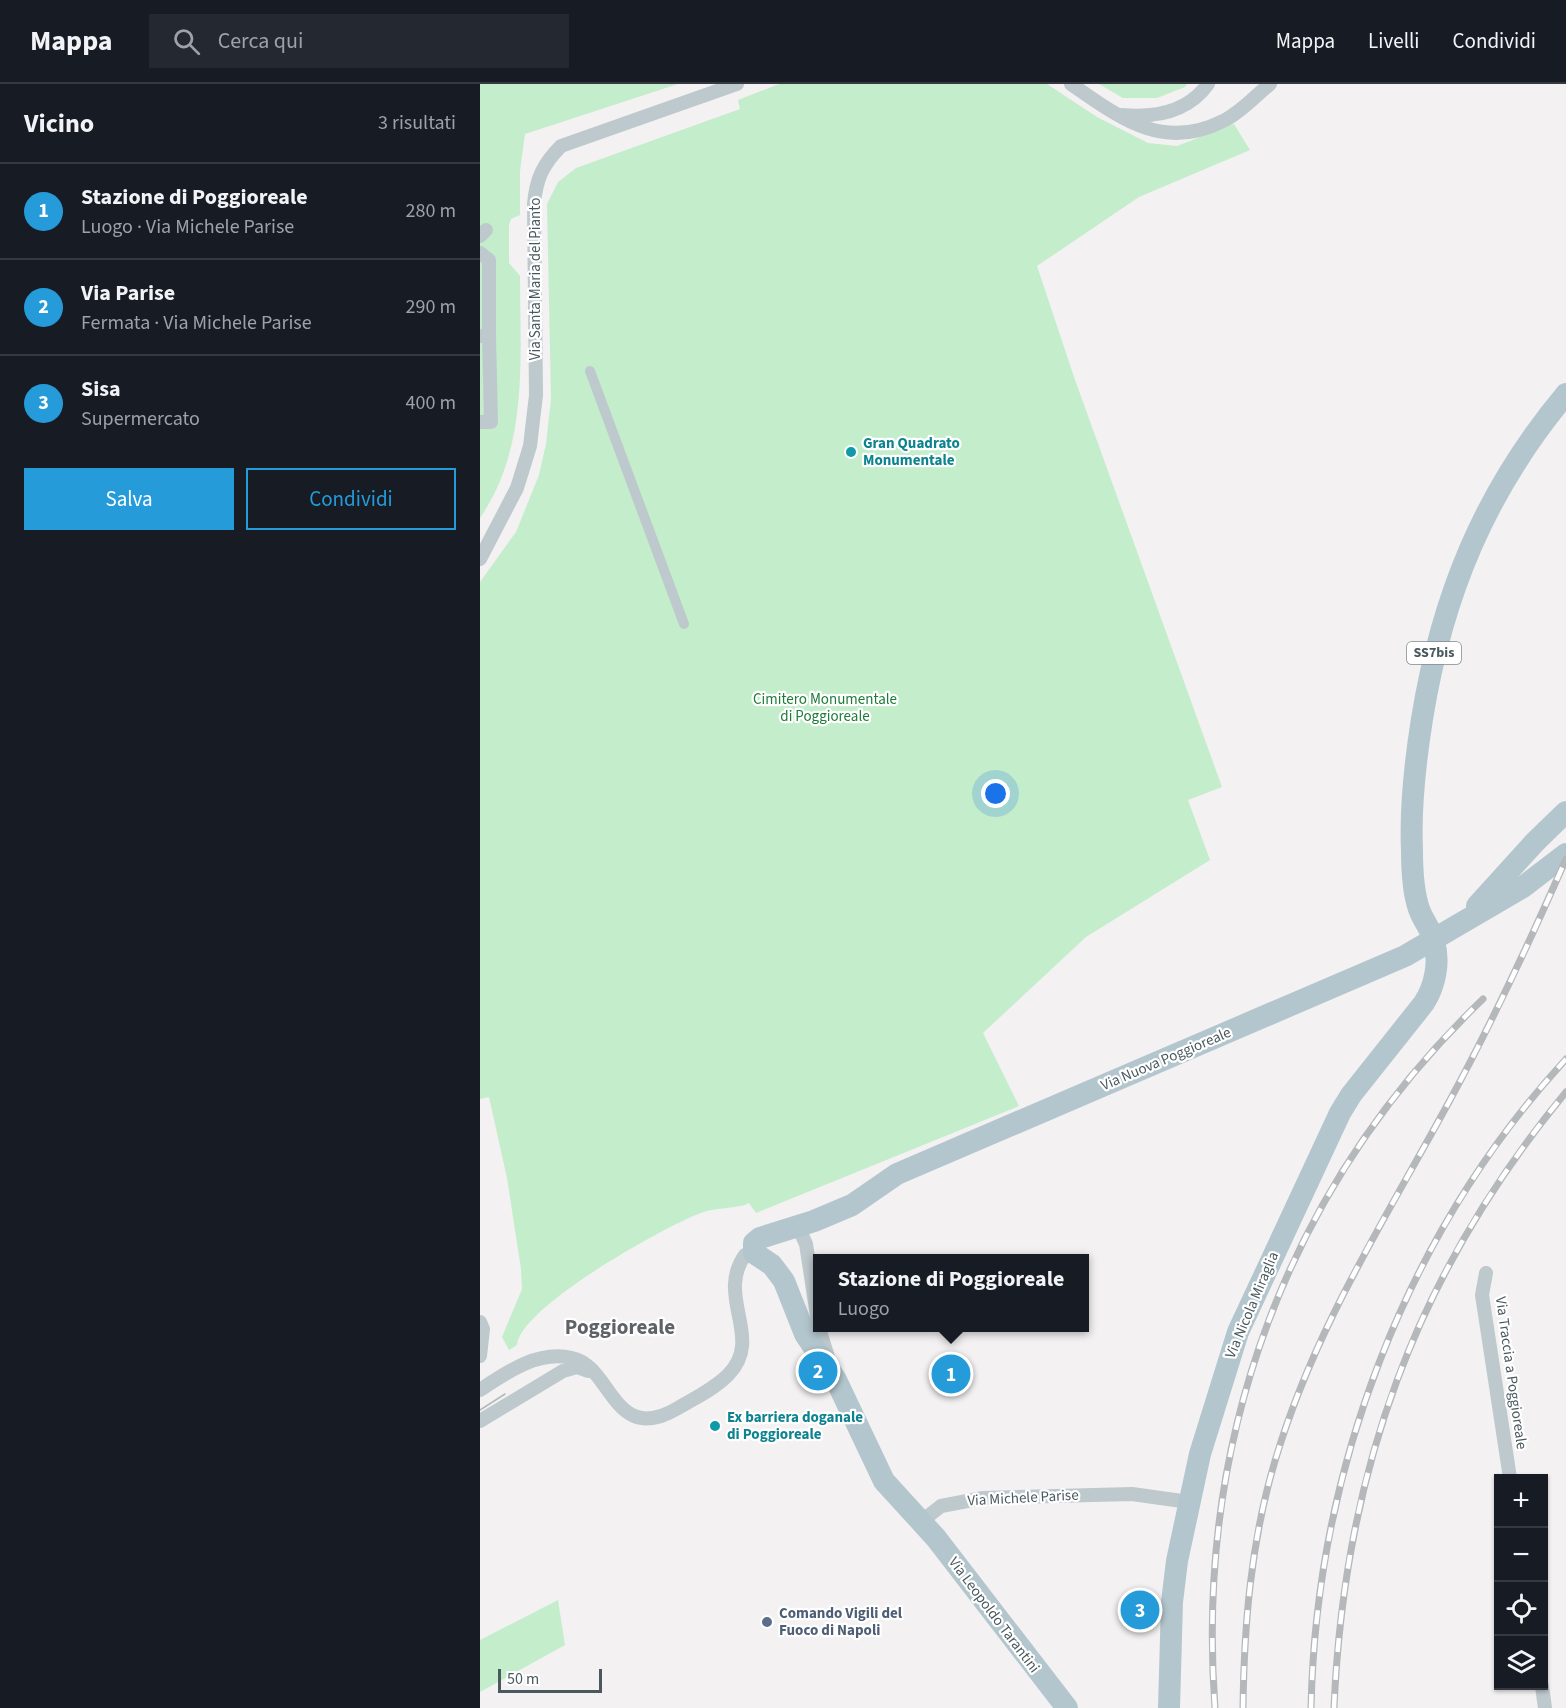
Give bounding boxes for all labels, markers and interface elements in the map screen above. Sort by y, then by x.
search box [149,14,569,68]
text: Mappa [30,21,113,61]
icon: search [170,25,203,58]
text: Cerca qui [218,25,303,57]
text: Mappa [1276,26,1335,56]
text: Livelli [1368,26,1420,56]
text: Condividi [1453,26,1536,56]
text: Vicino [24,105,94,142]
text: 3 risultati [378,109,456,137]
text: Stazione di Poggioreale [81,181,308,213]
text: 1 [38,197,49,225]
text: 280 m [406,197,456,225]
street label: Via Santa Maria del Pianto [525,198,546,360]
text: Luogo · Via Michele Parise [81,213,294,241]
text: Via Parise [81,277,175,309]
text: 2 [38,293,49,321]
text: 290 m [406,293,456,321]
text: Fermata · Via Michele Parise [81,309,312,337]
text: Sisa [81,373,121,405]
text: 3 [38,389,49,417]
text: 400 m [406,389,456,417]
text: Supermercato [81,405,200,433]
place label: Gran Quadrato Monumentale [863,433,960,471]
marker: Gran Quadrato Monumentale [844,445,858,459]
button: Salva [24,468,234,530]
button: Condividi [246,468,456,530]
road number: SS7bis [1407,642,1461,664]
park label: Cimitero Monumentale di Poggioreale [753,689,897,727]
your location [981,779,1010,808]
street label: Via Nuova Poggioreale [1098,1022,1234,1096]
street label: Via Nicola Miraglia [1220,1248,1284,1362]
popup [813,1254,1089,1332]
text: Stazione di Poggioreale [838,1263,1064,1295]
text: Luogo [838,1295,890,1323]
street label: Via Traccia a Poggioreale [1490,1295,1532,1451]
district label: Poggioreale [565,1312,675,1342]
pin: 2 [798,1348,838,1394]
pin: 1 [932,1352,970,1396]
place label: Ex barriera doganale di Poggioreale [727,1407,863,1445]
marker: Ex barriera doganale di Poggioreale [708,1419,722,1433]
map controls [1494,1474,1548,1690]
button: + [1494,1474,1548,1528]
street label: Via Michele Parise [967,1485,1079,1511]
button: − [1494,1528,1548,1582]
street label: Via Leopoldo Tarantini [943,1553,1045,1677]
button: locate [1494,1582,1548,1636]
pin: 3 [1120,1588,1160,1633]
place label: Comando Vigili del Fuoco di Napoli [779,1603,903,1641]
marker: Comando Vigili del Fuoco di Napoli [760,1615,774,1629]
button: layers [1494,1636,1548,1690]
scale bar [498,1666,602,1694]
text: 50 m [507,1668,539,1690]

